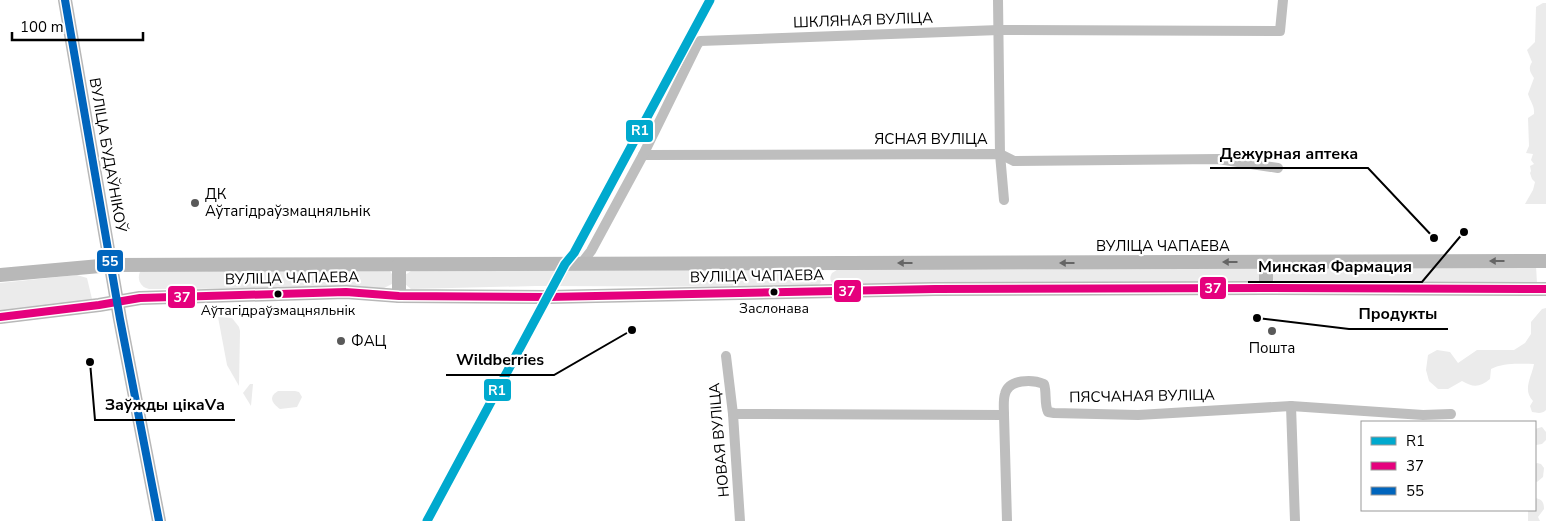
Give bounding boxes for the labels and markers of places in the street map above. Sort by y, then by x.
callout: Дежурная аптека [1210,137,1368,168]
place label: ДК Аўтагідраўзмацняльнік [205,184,370,221]
marker: ДК Аўтагідраўзмацняльнік [189,197,201,209]
callout: Минская Фармация [1248,251,1422,282]
marker: Заслонава [769,287,779,297]
marker: Аўтагідраўзмацняльнік [273,289,283,299]
callout: Продукты [1349,298,1448,329]
place label: Заслонава [739,299,809,318]
place label: Аўтагідраўзмацняльнік [201,301,356,320]
marker: Пошта [1266,325,1278,337]
place label: ФАЦ [351,331,387,351]
marker: ФАЦ [335,335,347,347]
place label: Пошта [1249,338,1295,358]
callout: Wildberries [446,344,554,375]
callout: Заўжды цікаVа [95,389,235,420]

